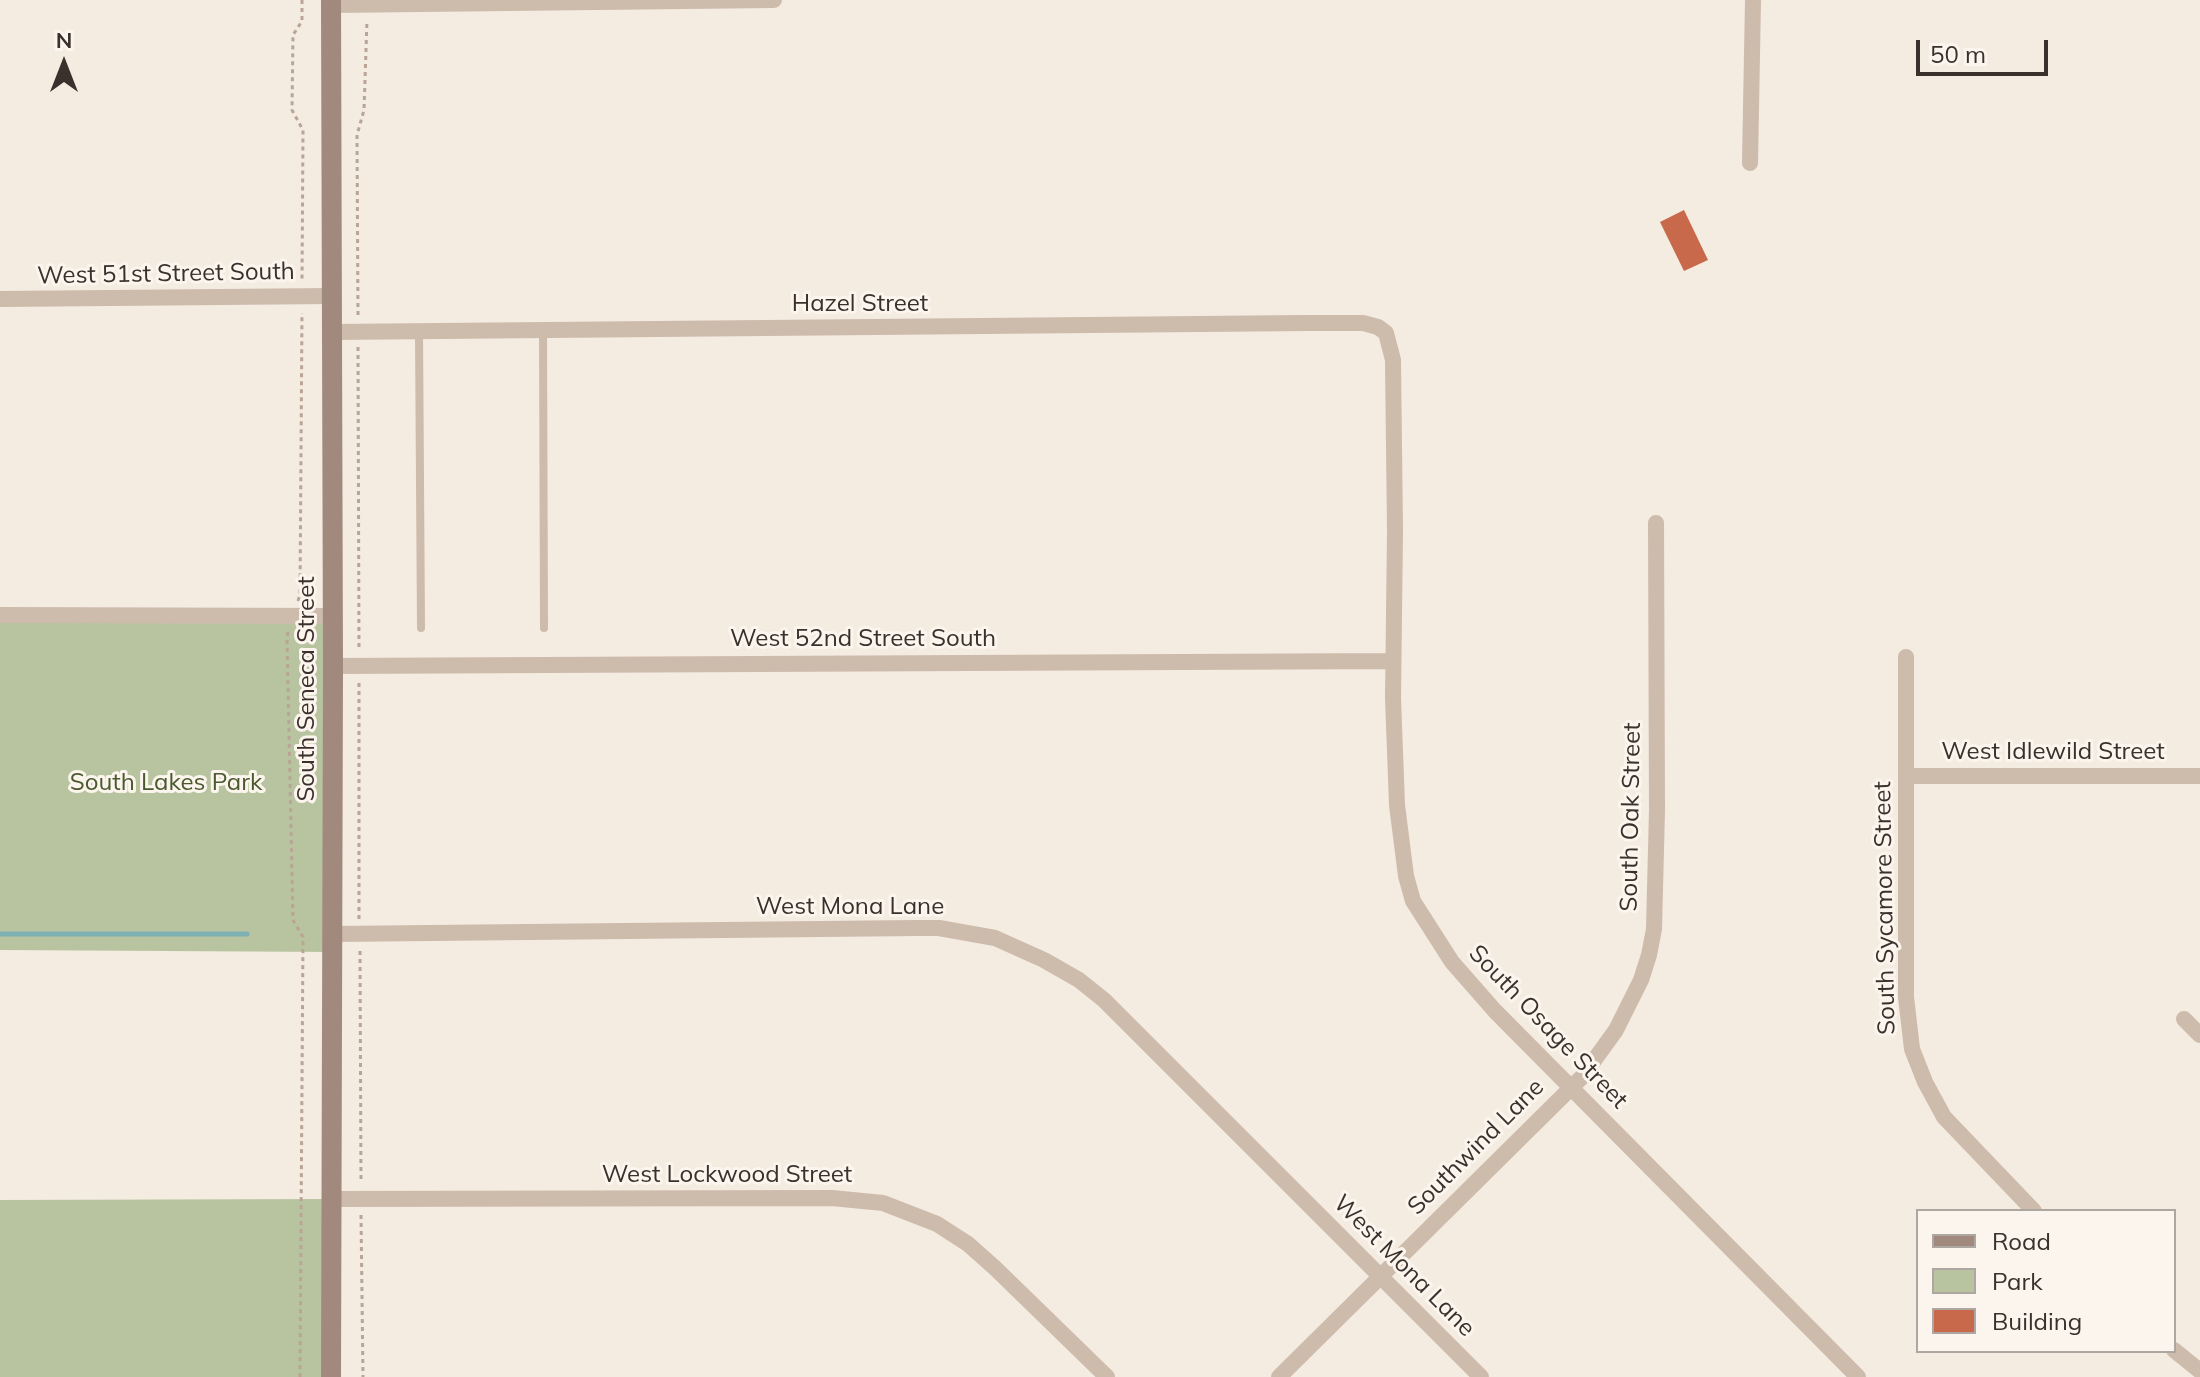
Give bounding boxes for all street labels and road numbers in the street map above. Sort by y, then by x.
street label: West 51st Street South [37,257,295,291]
street label: Hazel Street [792,290,928,318]
street label: South Seneca Street [293,576,321,802]
street label: West 52nd Street South [730,625,996,653]
street label: South Oak Street [1615,722,1647,912]
street label: West Idlewild Street [1941,738,2165,766]
street label: South Sycamore Street [1868,781,1902,1035]
street label: West Mona Lane [756,893,944,921]
street label: South Osage Street [1463,939,1633,1115]
street label: Southwind Lane [1402,1073,1550,1221]
street label: West Lockwood Street [602,1161,852,1189]
street label: West Mona Lane [1327,1189,1481,1343]

